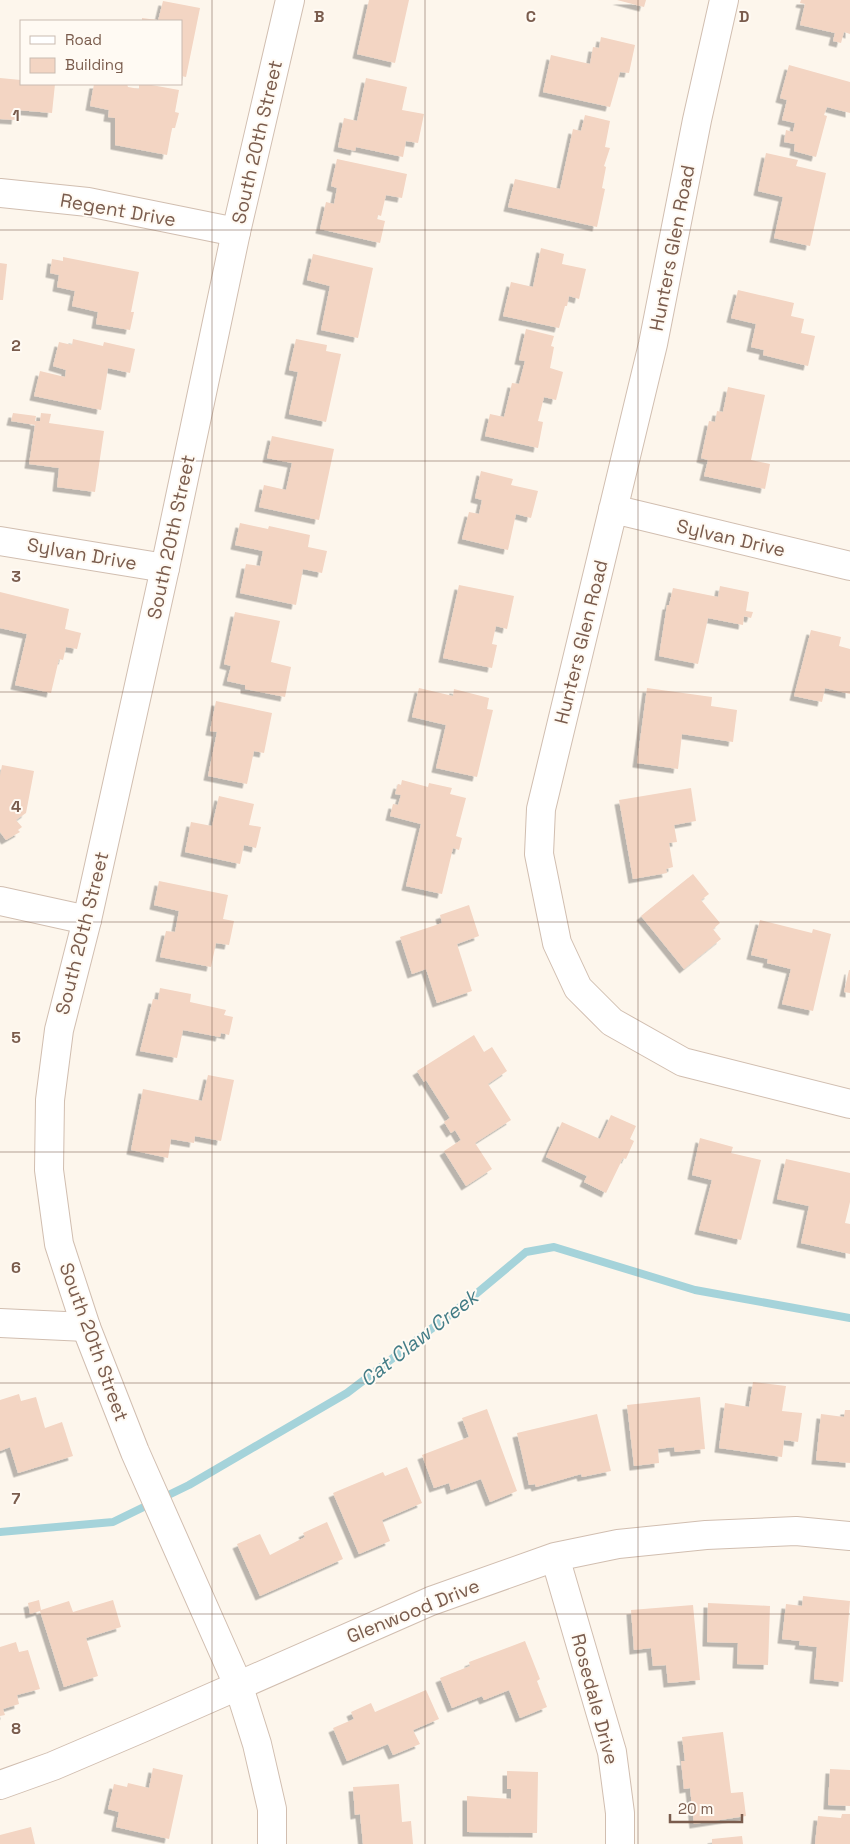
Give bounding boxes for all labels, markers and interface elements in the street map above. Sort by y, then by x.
text: B [314,6,324,27]
text: C [526,6,536,27]
text: D [739,6,749,27]
legend [20,20,182,85]
text: Road [65,30,102,49]
text: Building [65,55,124,74]
street label: South 20th Street [226,58,288,226]
text: 1 [12,105,20,126]
street label: Hunters Glen Road [644,163,700,333]
street label: Regent Drive [58,188,178,232]
text: 2 [11,335,21,356]
street label: South 20th Street [141,453,201,621]
street label: Sylvan Drive [674,513,788,563]
street label: Sylvan Drive [25,532,139,576]
street label: Hunters Glen Road [548,557,614,727]
text: 3 [11,566,21,587]
text: 4 [11,796,21,817]
street label: South 20th Street [50,849,114,1017]
text: 5 [11,1027,21,1048]
text: 6 [11,1257,21,1278]
street label: South 20th Street [54,1259,134,1425]
water label: Cat Claw Creek [355,1282,485,1392]
text: 7 [12,1488,21,1509]
street label: Glenwood Drive [343,1573,483,1649]
street label: Rosedale Drive [566,1631,624,1767]
text: 8 [11,1718,21,1739]
scale bar [670,1792,742,1824]
text: 20 m [678,1799,713,1818]

